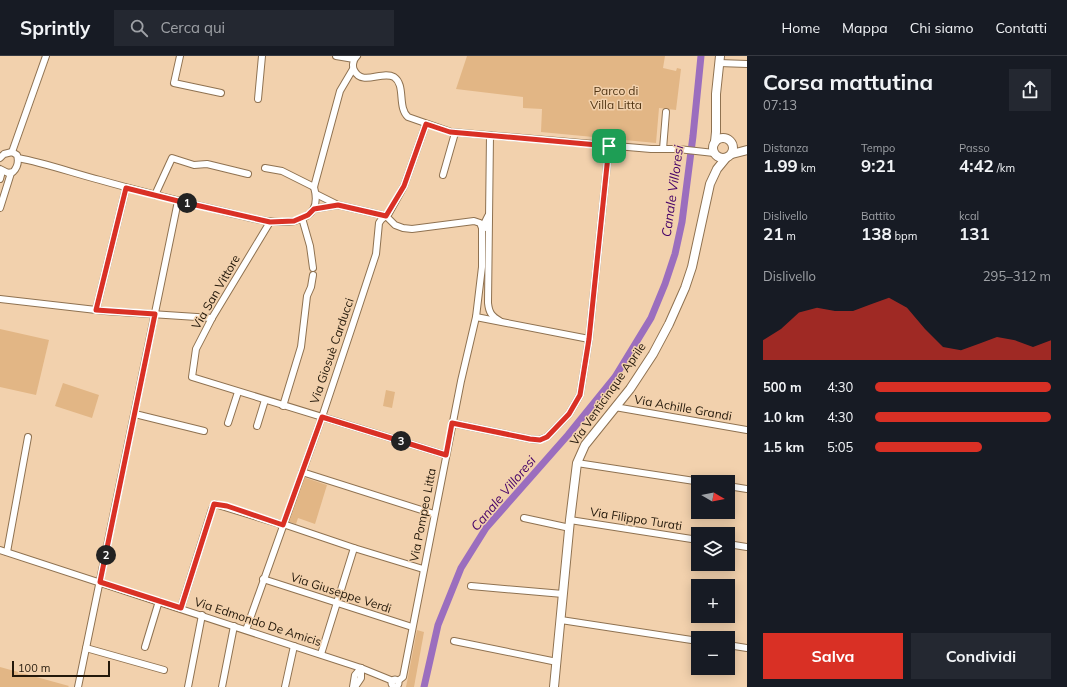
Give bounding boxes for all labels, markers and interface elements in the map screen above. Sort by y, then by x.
search box [114,10,394,46]
text: Sprintly [20,16,90,40]
icon: search [128,17,150,39]
text: Cerca qui [160,18,225,37]
text: Home [781,19,820,37]
text: Mappa [842,19,888,37]
text: Chi siamo [910,19,973,37]
text: Contatti [995,19,1047,37]
text: Corsa mattutina [763,68,933,96]
button: share [1009,69,1051,111]
park label: Parco di Villa Litta [590,83,642,112]
text: 07:13 [763,97,797,113]
pin [592,129,626,163]
icon: arrive [598,135,620,157]
text: Distanza [763,141,808,155]
text: Tempo [861,141,895,155]
text: Passo [959,141,990,155]
water label: Canale Villoresi [658,143,686,238]
text: 1.99 [763,155,798,176]
text: 9:21 [861,155,896,176]
text: 4:42 [959,155,994,176]
text: km [798,161,816,175]
text: /km [994,161,1015,175]
pin: 1 [177,193,197,213]
text: 1 [184,196,190,210]
text: Dislivello [763,209,808,223]
text: Battito [861,209,895,223]
text: kcal [959,209,979,223]
text: 21 [763,223,783,244]
text: 138 [861,223,892,244]
text: 131 [959,223,990,244]
text: m [783,229,796,243]
text: bpm [892,229,917,243]
street label: Via San Vittore [188,252,243,332]
text: Dislivello [763,268,816,284]
text: 295–312 m [983,268,1051,284]
street label: Via Giosuè Carducci [306,296,357,406]
street label: Via Venticinque Aprile [566,339,649,448]
text: 500 m [763,379,802,395]
text: 4:30 [827,379,853,395]
street label: Via Achille Grandi [633,392,733,424]
text: 1.0 km [763,409,804,425]
text: 4:30 [827,409,853,425]
pin: 3 [391,431,411,451]
text: 3 [398,434,404,448]
text: 1.5 km [763,439,804,455]
text: 5:05 [827,439,853,455]
water label: Canale Villoresi [467,452,539,534]
street label: Via Pompeo Litta [406,467,439,563]
north arrow [691,475,735,519]
map controls [691,475,735,675]
street label: Via Filippo Turati [589,504,683,533]
button: layers [691,527,735,571]
pin: 2 [96,545,116,565]
text: 2 [103,548,109,562]
street label: Via Giuseppe Verdi [289,569,394,616]
button: + [691,579,735,623]
street label: Via Edmondo De Amicis [193,594,324,649]
button: − [691,631,735,675]
button: Salva [763,633,903,679]
button: Condividi [911,633,1051,679]
scale bar [12,659,110,678]
text: 100 m [18,661,50,675]

